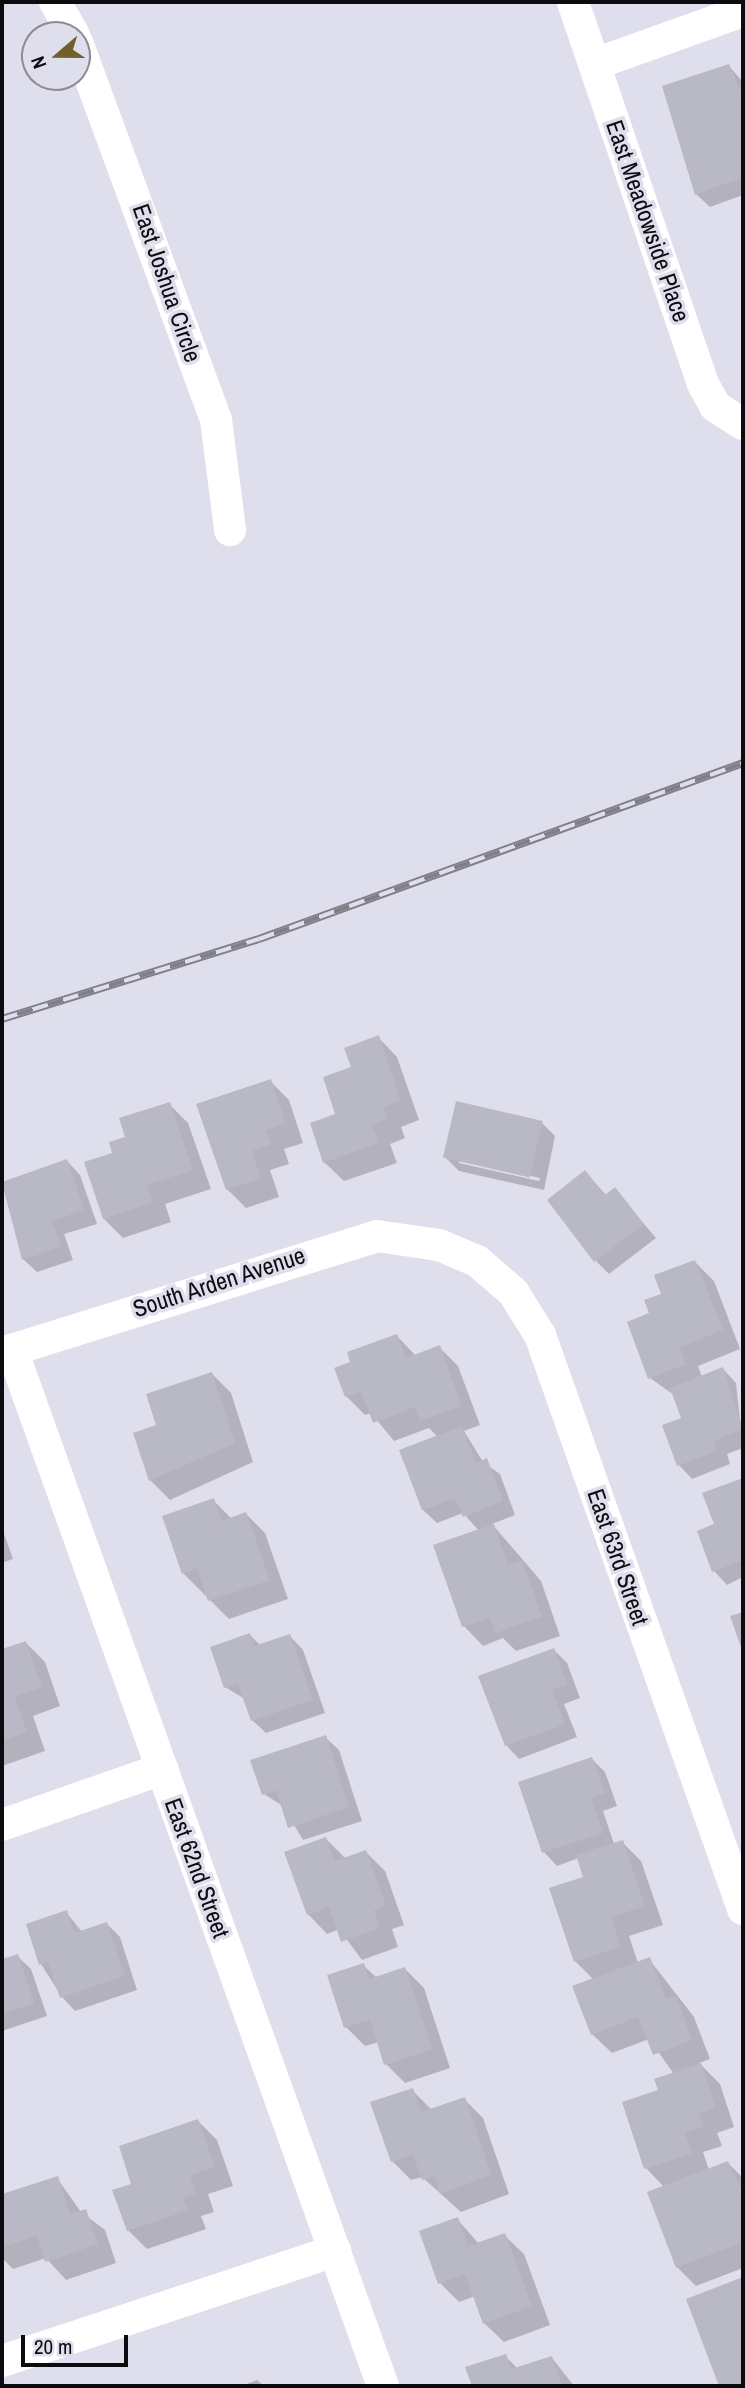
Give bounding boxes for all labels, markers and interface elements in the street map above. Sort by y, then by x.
north arrow [21,21,91,91]
text: N [24,53,52,72]
street label: East Meadowside Place [600,116,696,326]
street label: East Joshua Circle [126,200,208,366]
street label: South Arden Avenue [128,1240,310,1324]
street label: East 63rd Street [581,1485,655,1629]
street label: East 62nd Street [158,1794,236,1942]
scale bar [24,2322,131,2366]
text: 20 m [34,2332,72,2361]

